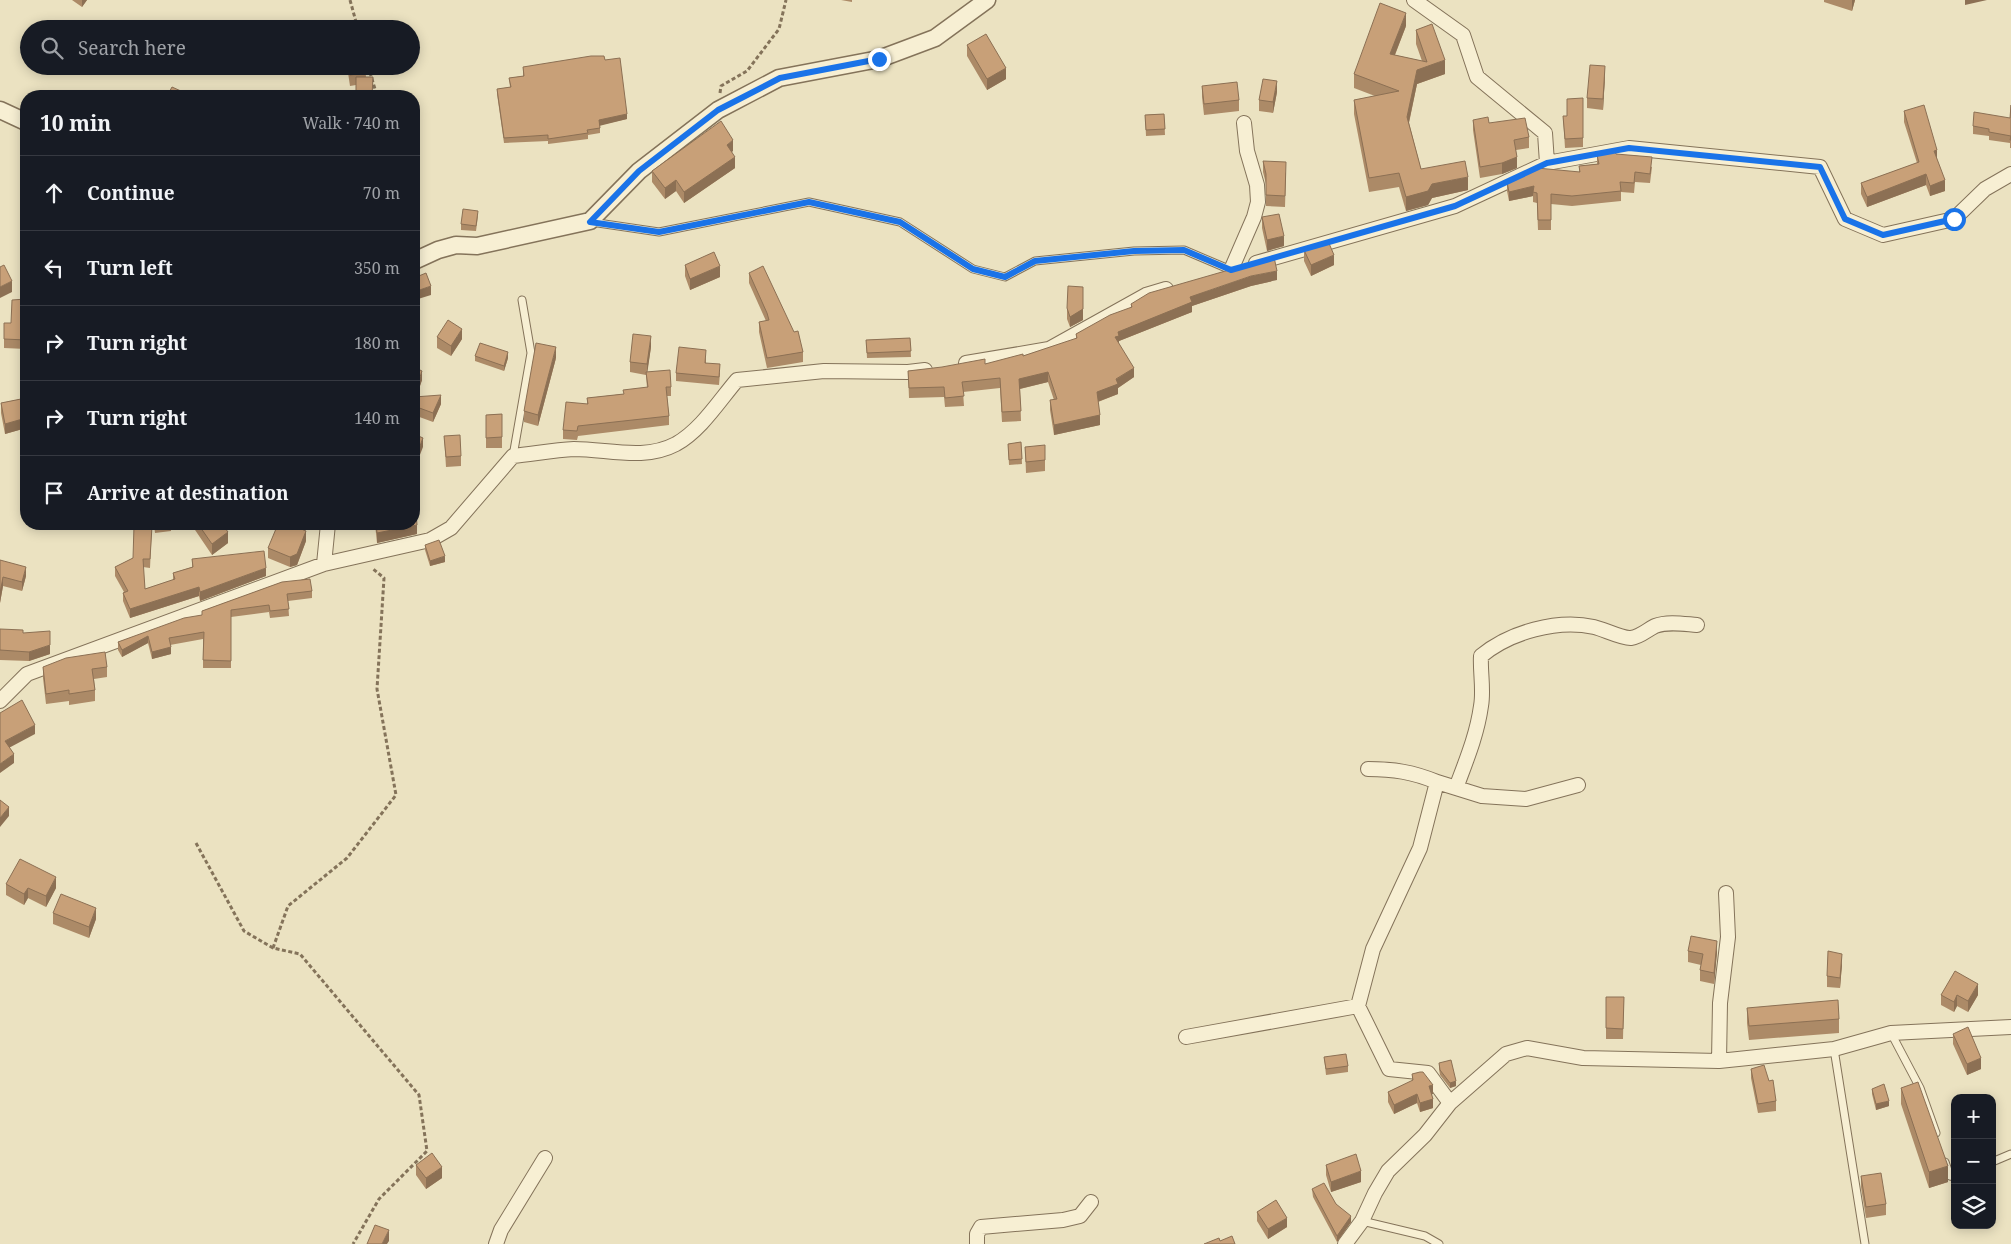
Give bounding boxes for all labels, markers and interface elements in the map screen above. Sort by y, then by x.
search box [20,20,420,75]
icon: search [38,34,66,62]
text: Search here [78,35,186,61]
route end [868,48,891,71]
text: 10 min [40,109,111,137]
text: Walk · 740 m [303,112,400,134]
icon: ahead [40,179,68,207]
text: Continue [87,180,175,206]
text: 70 m [363,182,400,204]
route start [1943,208,1966,231]
icon: left [40,254,68,282]
text: Turn left [87,255,173,281]
text: 350 m [354,257,400,279]
icon: right [40,329,68,357]
text: Turn right [87,330,187,356]
text: 180 m [354,332,400,354]
icon: right [40,404,68,432]
text: Turn right [87,405,187,431]
text: 140 m [354,407,400,429]
icon: arrive [40,479,68,507]
text: Arrive at destination [87,480,289,506]
map controls [1951,1094,1996,1229]
button: + [1951,1094,1996,1139]
button: − [1951,1139,1996,1184]
button: layers [1951,1184,1996,1229]

